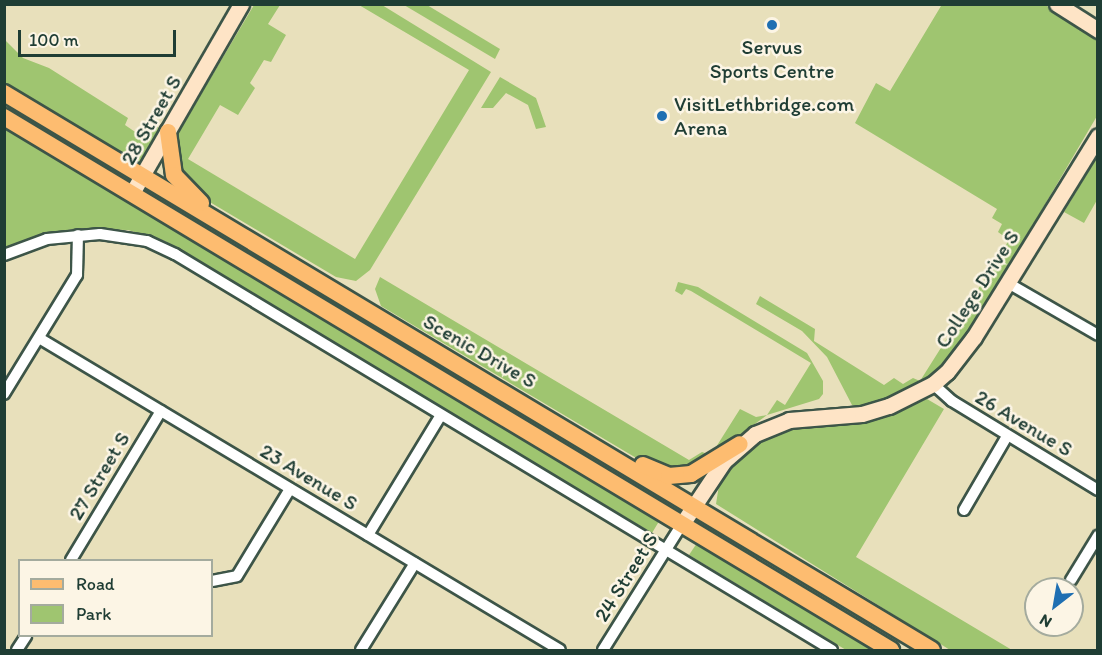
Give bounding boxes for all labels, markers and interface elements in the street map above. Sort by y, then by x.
scale bar [21,18,178,56]
marker: Servus Sports Centre [765,18,779,32]
text: 100 m [29,29,79,51]
place label: Servus Sports Centre [709,34,835,84]
street label: 28 Street S [115,71,187,169]
place label: VisitLethbridge.com Arena [674,91,854,141]
marker: VisitLethbridge.com Arena [655,109,669,123]
street label: College Drive S [930,225,1024,353]
street label: Scenic Drive S [419,308,541,394]
street label: 26 Avenue S [971,384,1077,462]
street label: 27 Street S [63,427,135,525]
street label: 23 Avenue S [256,438,362,516]
street label: 24 Street S [589,528,663,626]
legend [18,559,213,637]
text: Road [76,573,115,595]
north arrow [1024,577,1084,637]
text: Park [76,603,111,625]
text: N [1036,610,1055,632]

